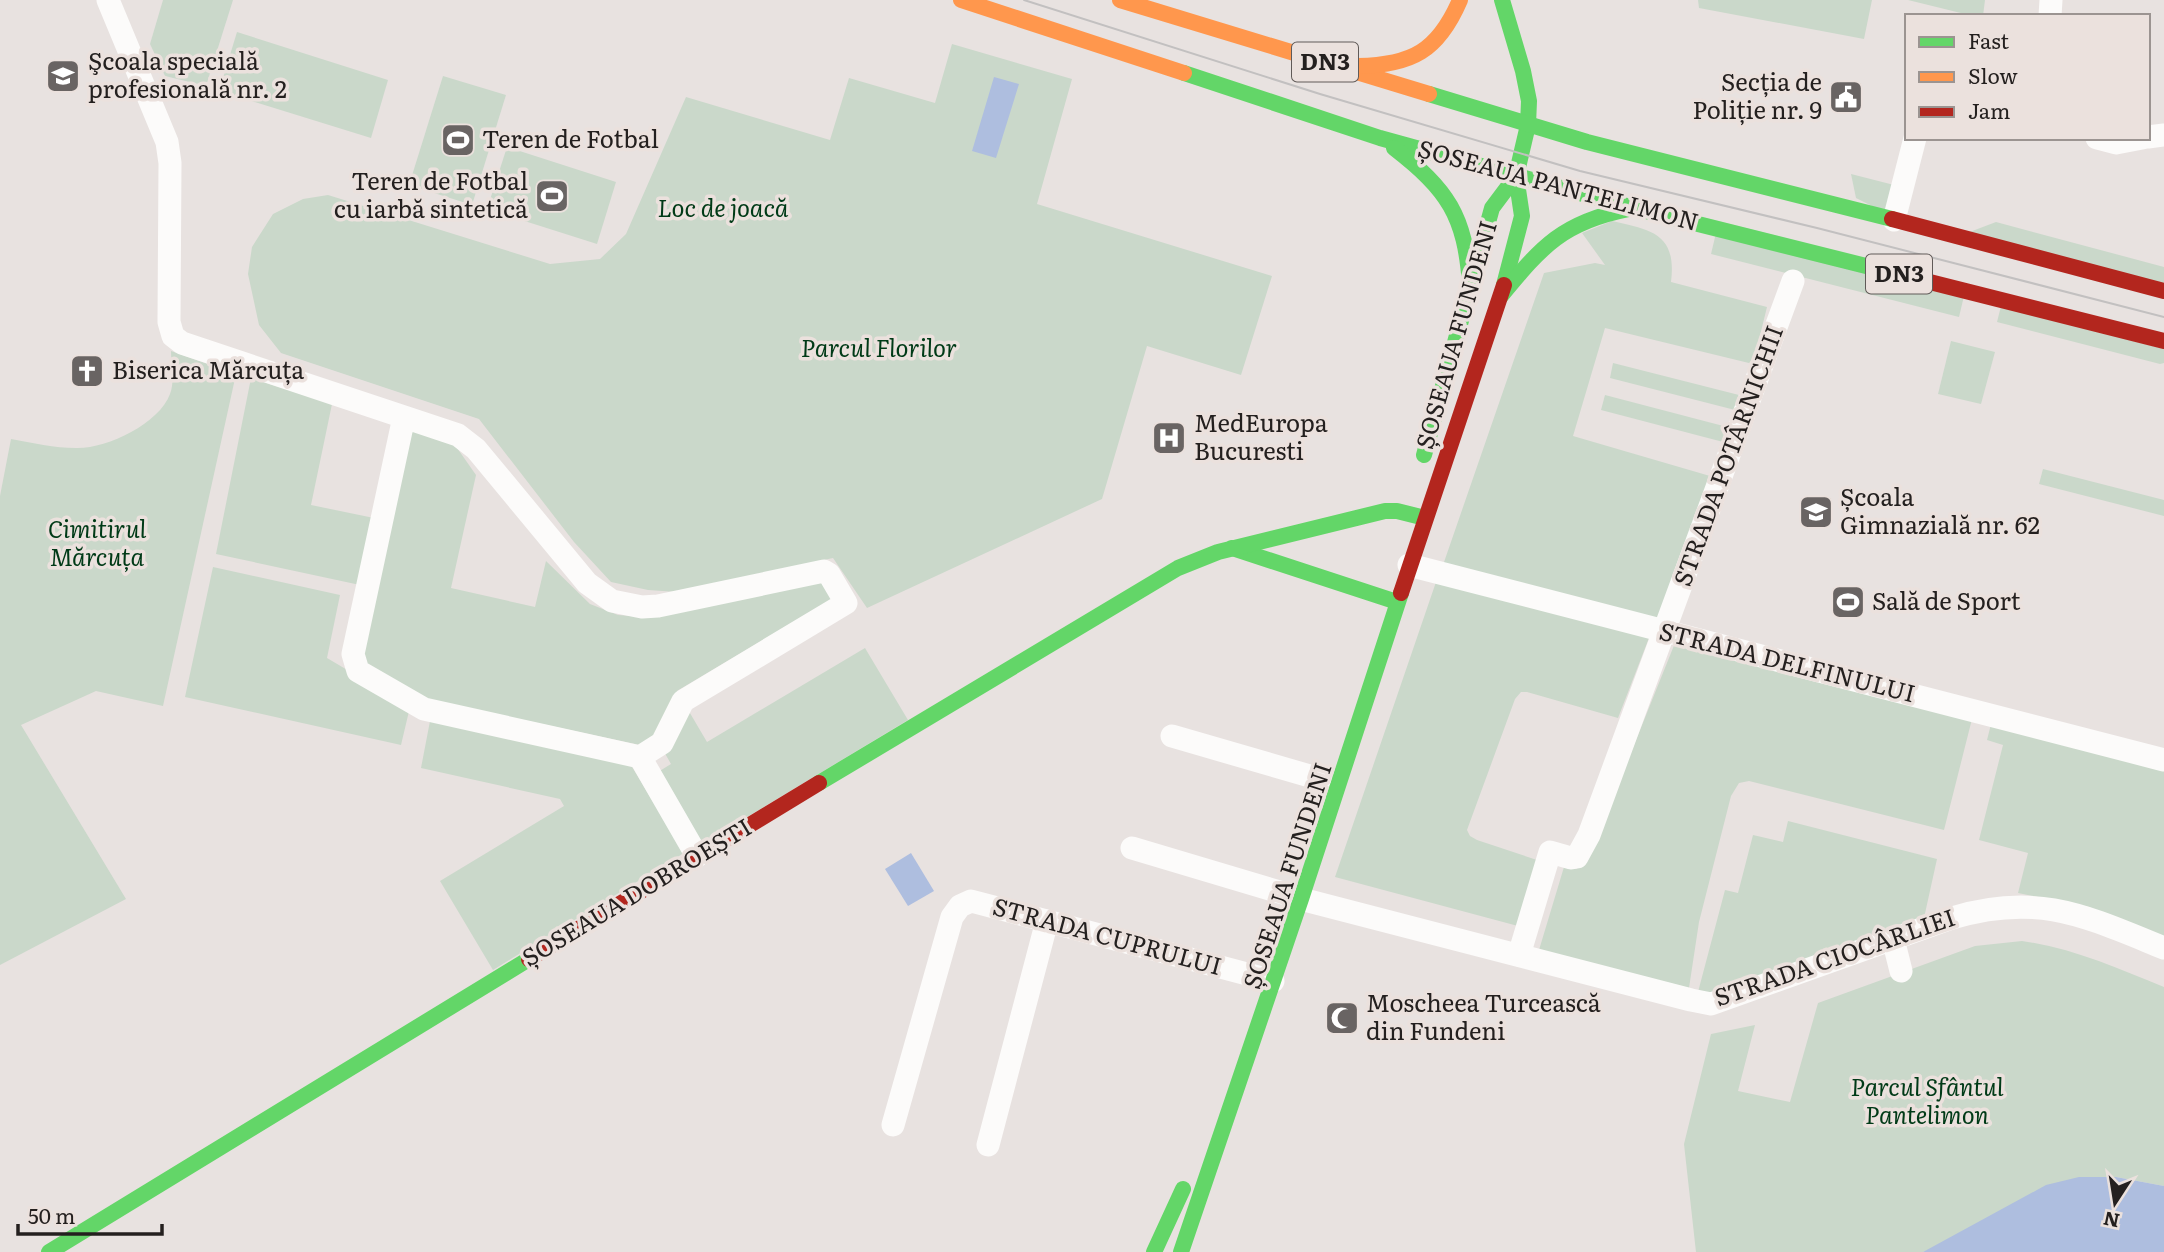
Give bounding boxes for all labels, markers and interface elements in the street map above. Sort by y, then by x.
legend [1905,14,2150,140]
text: Fast [1968,24,2009,55]
place label: Şcoala specială profesională nr. 2 [88,42,287,105]
road number: DN3 [1292,43,1358,82]
school or university icon: Şcoala specială profesională nr. 2 [44,57,82,95]
text: Slow [1968,59,2018,90]
place label: Secția de Poliție nr. 9 [1692,63,1822,126]
public building icon: Secția de Poliție nr. 9 [1827,78,1865,116]
text: Jam [1968,94,2010,125]
place label: Teren de Fotbal [482,120,659,155]
sports icon: Teren de Fotbal [439,121,477,159]
street label: ȘOSEAUA PANTELIMON [1415,129,1703,238]
place label: Teren de Fotbal cu iarbă sintetică [334,162,528,225]
sports icon: Teren de Fotbal cu iarbă sintetică [533,177,571,215]
park label: Loc de joacă [658,189,789,224]
street label: ȘOSEAUA FUNDENI [1405,216,1504,453]
road number: DN3 [1866,255,1932,294]
street label: STRADA POTÂRNICHII [1663,320,1790,590]
park label: Parcul Florilor [801,329,957,364]
place label: Biserica Mărcuța [112,351,304,386]
church icon: Biserica Mărcuța [68,352,106,390]
place label: MedEuropa Bucuresti [1194,404,1328,467]
hospital icon: MedEuropa Bucuresti [1150,419,1188,457]
place label: Școala Gimnazială nr. 62 [1840,478,2040,541]
school or university icon: Școala Gimnazială nr. 62 [1797,493,1835,531]
park label: Cimitirul Mărcuța [48,510,146,573]
place label: Sală de Sport [1872,582,2021,617]
sports icon: Sală de Sport [1829,583,1867,621]
street label: STRADA DELFINULUI [1656,612,1919,709]
street label: ȘOSEAUA FUNDENI [1233,758,1339,993]
street label: ȘOSEAUA DOBROEȘTI [514,808,757,973]
street label: STRADA CUPRULUI [989,887,1226,982]
street label: STRADA CIOCÂRLIEI [1709,898,1959,1013]
place label: Moscheea Turcească din Fundeni [1366,984,1601,1047]
mosque icon: Moscheea Turcească din Fundeni [1323,999,1361,1037]
park label: Parcul Sfântul Pantelimon [1851,1068,2004,1131]
north arrow [2080,1168,2150,1238]
scale bar [18,1192,161,1236]
text: 50 m [28,1199,75,1230]
text: N [2100,1205,2122,1236]

